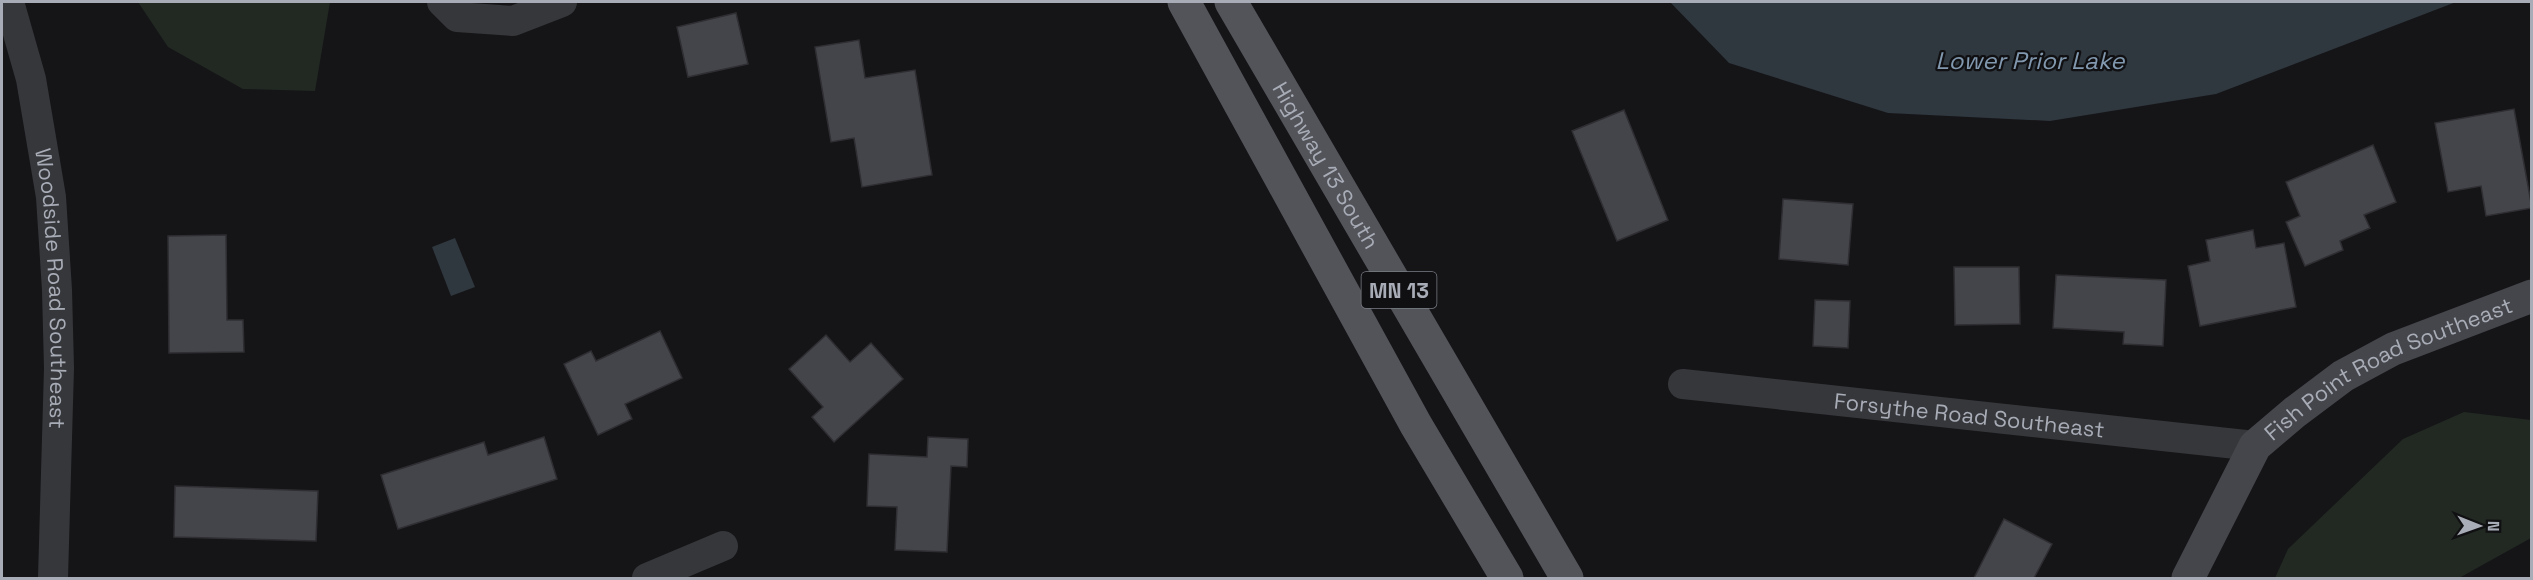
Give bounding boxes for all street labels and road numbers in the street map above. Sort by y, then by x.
street label: Highway 13 South [1267,77,1386,254]
street label: Woodside Road Southeast [29,146,73,429]
road number: MN 13 [1362,272,1436,308]
street label: Fish Point Road Southeast [2258,291,2516,446]
street label: Forsythe Road Southeast [1833,386,2106,444]

